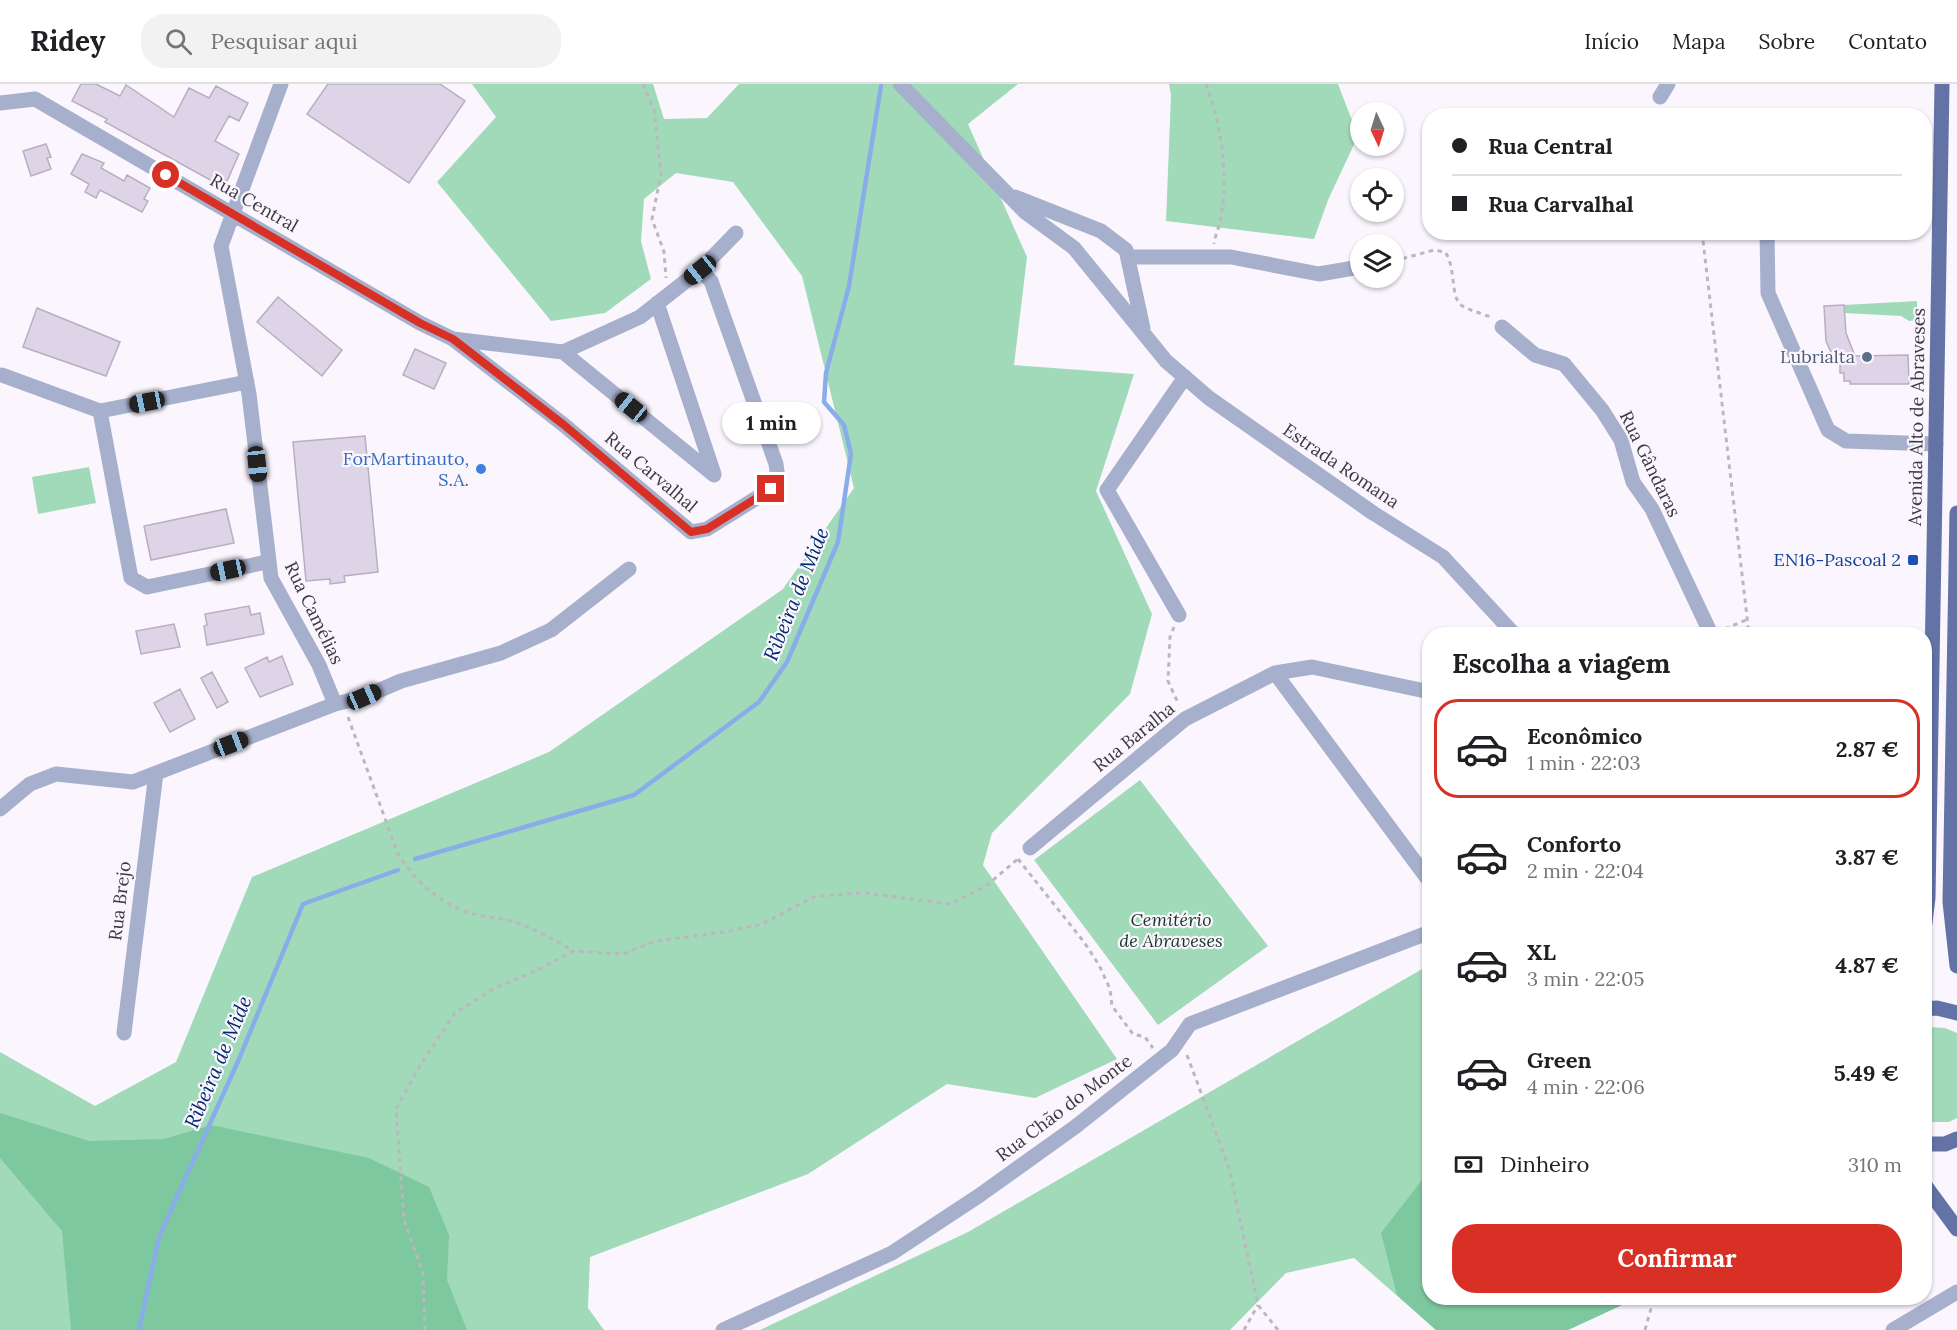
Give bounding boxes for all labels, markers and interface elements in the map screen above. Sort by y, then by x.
search box [141,14,561,68]
text: Ridey [30,23,105,59]
icon: search [162,25,195,58]
text: Pesquisar aqui [210,27,358,55]
text: Início [1584,28,1639,55]
text: Mapa [1672,28,1726,55]
text: Sobre [1759,28,1815,55]
text: Contato [1848,28,1927,55]
north arrow [1350,102,1404,156]
map controls [1350,102,1404,288]
text: Rua Central [1488,132,1613,160]
route start [152,161,179,188]
street label: Rua Central [206,168,303,237]
button: locate [1350,168,1404,222]
text: Rua Carvalhal [1488,190,1634,218]
button: layers [1350,234,1404,288]
car [680,252,720,288]
street label: Avenida Alto de Abraveses [1903,308,1930,527]
place label: Lubrialta [1780,345,1855,368]
marker: Lubrialta [1860,350,1874,364]
car [611,389,651,425]
car [128,390,166,414]
callout: 1 min [722,402,820,444]
street label: Rua Gândaras [1615,407,1686,521]
text: 1 min [746,410,797,435]
street label: Estrada Romana [1279,418,1404,513]
street label: Rua Carvalhal [600,426,702,517]
car [246,445,268,483]
place label: ForMartinauto, S.A. [343,447,469,491]
marker: ForMartinauto, S.A. [474,462,488,476]
route end [757,475,784,502]
water label: Ribeira de Mide [757,524,834,664]
place label: EN16-Pascoal 2 [1774,548,1901,571]
marker: EN16-Pascoal 2 [1906,553,1920,567]
car [209,557,247,583]
street label: Rua Camélias [280,558,349,668]
text: Escolha a viagem [1452,646,1670,680]
car [344,681,384,713]
street label: Rua Baralha [1088,697,1179,777]
icon: car [1455,722,1509,776]
text: Econômico [1527,722,1642,750]
car [211,729,251,759]
text: 2.87 € [1836,735,1899,763]
text: 1 min · 22:03 [1527,750,1641,775]
icon: car [1455,830,1509,884]
text: Conforto [1527,830,1621,858]
text: 3.87 € [1835,843,1899,871]
text: 2 min · 22:04 [1527,858,1644,883]
street label: Rua Brejo [103,860,136,942]
park label: Cemitério de Abraveses [1119,908,1223,952]
icon: car [1455,938,1509,992]
text: XL [1527,938,1556,966]
text: 4.87 € [1835,951,1899,979]
text: 3 min · 22:05 [1527,966,1644,991]
water label: Ribeira de Mide [178,992,257,1132]
icon: car [1455,1046,1509,1100]
text: Green [1527,1046,1592,1074]
street label: Rua Chão do Monte [991,1049,1136,1166]
text: 5.49 € [1834,1059,1899,1087]
text: 4 min · 22:06 [1527,1074,1645,1099]
icon: cash [1452,1148,1485,1181]
text: Dinheiro [1500,1150,1589,1178]
text: 310 m [1848,1152,1902,1177]
button: Confirmar [1452,1224,1902,1293]

